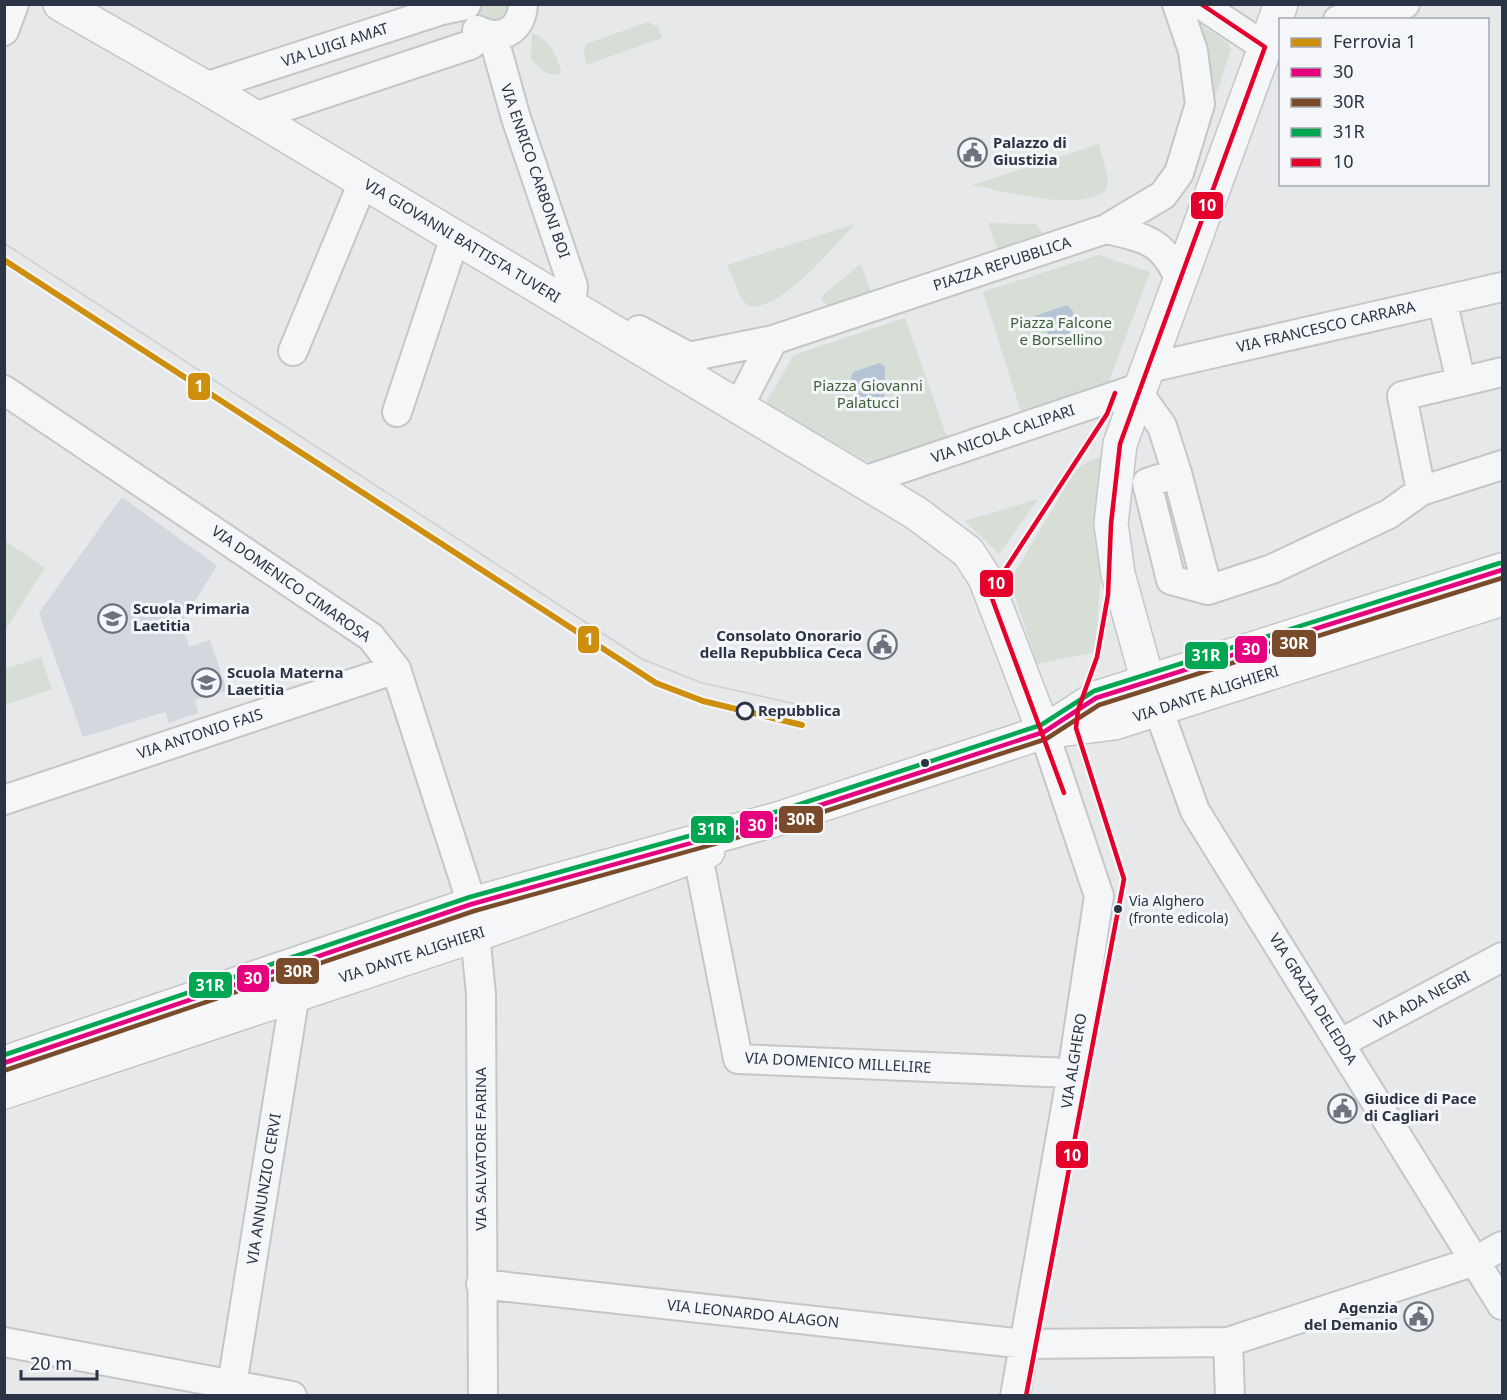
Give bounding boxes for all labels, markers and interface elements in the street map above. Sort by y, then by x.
street label: VIA LUIGI AMAT [279,17,391,71]
legend [1279,18,1489,186]
text: Ferrovia 1 [1333,29,1416,53]
text: 30 [1333,59,1354,83]
street label: VIA ENRICO CARBONI BOI [497,81,575,261]
text: 30R [1333,89,1365,113]
text: 31R [1333,119,1365,143]
place label: Palazzo di Giustizia [993,132,1067,169]
public building icon: Palazzo di Giustizia [956,136,988,168]
text: 10 [1333,149,1354,173]
street label: VIA GIOVANNI BATTISTA TUVERI [361,174,564,307]
line badge: 10 [1190,191,1224,220]
text: 10 [1198,194,1216,216]
street label: PIAZZA REPUBBLICA [930,231,1073,295]
street label: VIA FRANCESCO CARRARA [1234,296,1417,356]
park label: Piazza Falcone e Borsellino [1010,312,1112,349]
line badge: 1 [187,372,211,401]
text: 1 [194,375,204,397]
park label: Piazza Giovanni Palatucci [813,375,923,412]
street label: VIA NICOLA CALIPARI [928,399,1077,467]
street label: VIA DOMENICO CIMAROSA [208,520,375,646]
line badge: 10 [979,569,1014,598]
text: 10 [987,572,1005,594]
place label: Scuola Primaria Laetitia [133,598,250,635]
school or university icon: Scuola Primaria Laetitia [96,602,128,634]
line badge: 1 [577,625,600,654]
place label: Consolato Onorario della Repubblica Ceca [700,625,862,662]
text: 1 [584,628,594,650]
public building icon: Consolato Onorario della Repubblica Ceca [867,629,899,661]
line badge: 30R [1271,629,1317,658]
text: 30R [1280,632,1309,654]
line badge: 30 [1234,635,1268,664]
text: 30 [1242,638,1260,660]
line badge: 31R [1184,641,1229,670]
text: 31R [1192,644,1221,666]
street label: VIA DANTE ALIGHIERI [1130,660,1281,726]
place label: Scuola Materna Laetitia [227,662,344,699]
school or university icon: Scuola Materna Laetitia [190,666,222,698]
place label: Repubblica [758,700,841,720]
marker: Repubblica [736,702,754,720]
street label: VIA ANTONIO FAIS [134,703,265,763]
unlabelled marker [919,757,931,769]
line badge: 30R [778,805,824,834]
text: 30R [787,808,816,830]
line badge: 30 [739,810,774,839]
text: 30 [748,814,766,836]
line badge: 31R [690,815,735,844]
text: 31R [698,818,727,840]
place label: Via Alghero (fronte edicola) [1129,891,1228,927]
marker: Via Alghero (fronte edicola) [1112,903,1124,915]
street label: VIA DANTE ALIGHIERI [336,921,487,987]
street label: VIA GRAZIA DELEDDA [1265,929,1363,1068]
line badge: 30R [275,957,320,985]
text: 30R [284,960,313,982]
line badge: 30 [236,964,270,993]
street label: VIA ADA NEGRI [1370,965,1473,1033]
text: 30 [244,967,262,989]
line badge: 31R [188,971,233,999]
text: 31R [196,974,225,996]
street label: VIA ALGHERO [1056,1012,1090,1110]
street label: VIA DOMENICO MILLELIRE [744,1047,932,1077]
street label: VIA SALVATORE FARINA [470,1067,490,1231]
place label: Giudice di Pace di Cagliari [1364,1088,1477,1125]
public building icon: Giudice di Pace di Cagliari [1327,1092,1359,1124]
street label: VIA ANNUNZIO CERVI [241,1112,285,1266]
line badge: 10 [1055,1140,1089,1169]
text: 10 [1063,1144,1081,1166]
street label: VIA LEONARDO ALAGON [666,1294,840,1332]
place label: Agenzia del Demanio [1304,1297,1398,1334]
public building icon: Agenzia del Demanio [1403,1301,1435,1333]
scale bar [21,1343,98,1381]
text: 20 m [30,1351,72,1375]

